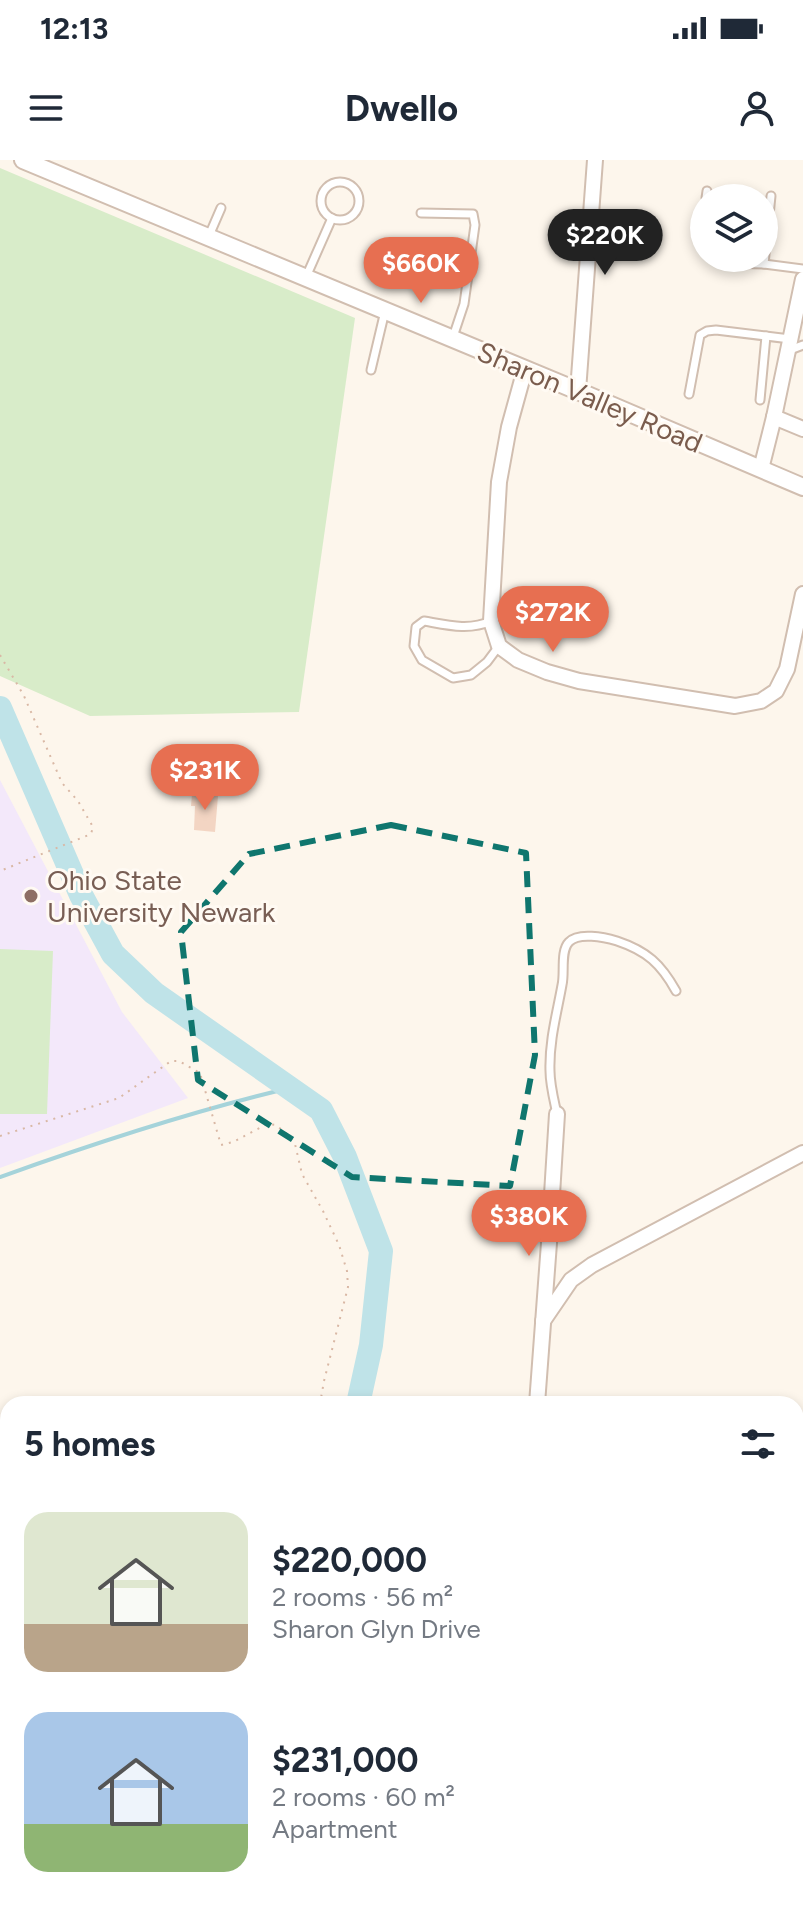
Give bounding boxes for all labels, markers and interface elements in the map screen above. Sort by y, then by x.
text: 12:13 [40,10,108,47]
icon: menu [24,86,68,130]
icon: person [735,86,779,130]
text: Dwello [345,87,458,130]
map controls [690,184,778,272]
button: layers [690,184,778,272]
pin: $220K [549,209,661,277]
text: $220K [566,219,644,251]
pin: $660K [365,237,477,305]
text: $660K [382,247,460,279]
street label: Sharon Valley Road [472,334,708,460]
pin: $272K [497,586,609,654]
text: $272K [515,596,591,628]
pin: $231K [149,744,261,812]
text: $231K [169,754,241,786]
place label: Ohio State University Newark [47,863,276,929]
marker: Ohio State University Newark [22,887,40,905]
pin: $380K [473,1190,585,1258]
text: $380K [490,1200,568,1232]
icon: filters [736,1422,780,1466]
text: 5 homes [24,1424,155,1465]
text: $220,000 [272,1540,427,1581]
icon: home [88,1544,184,1640]
text: 2 rooms · 56 m² [272,1581,453,1613]
text: Sharon Glyn Drive [272,1613,481,1645]
text: $231,000 [272,1740,419,1781]
icon: home [88,1744,184,1840]
text: 2 rooms · 60 m² [272,1781,455,1813]
text: Apartment [272,1813,398,1845]

